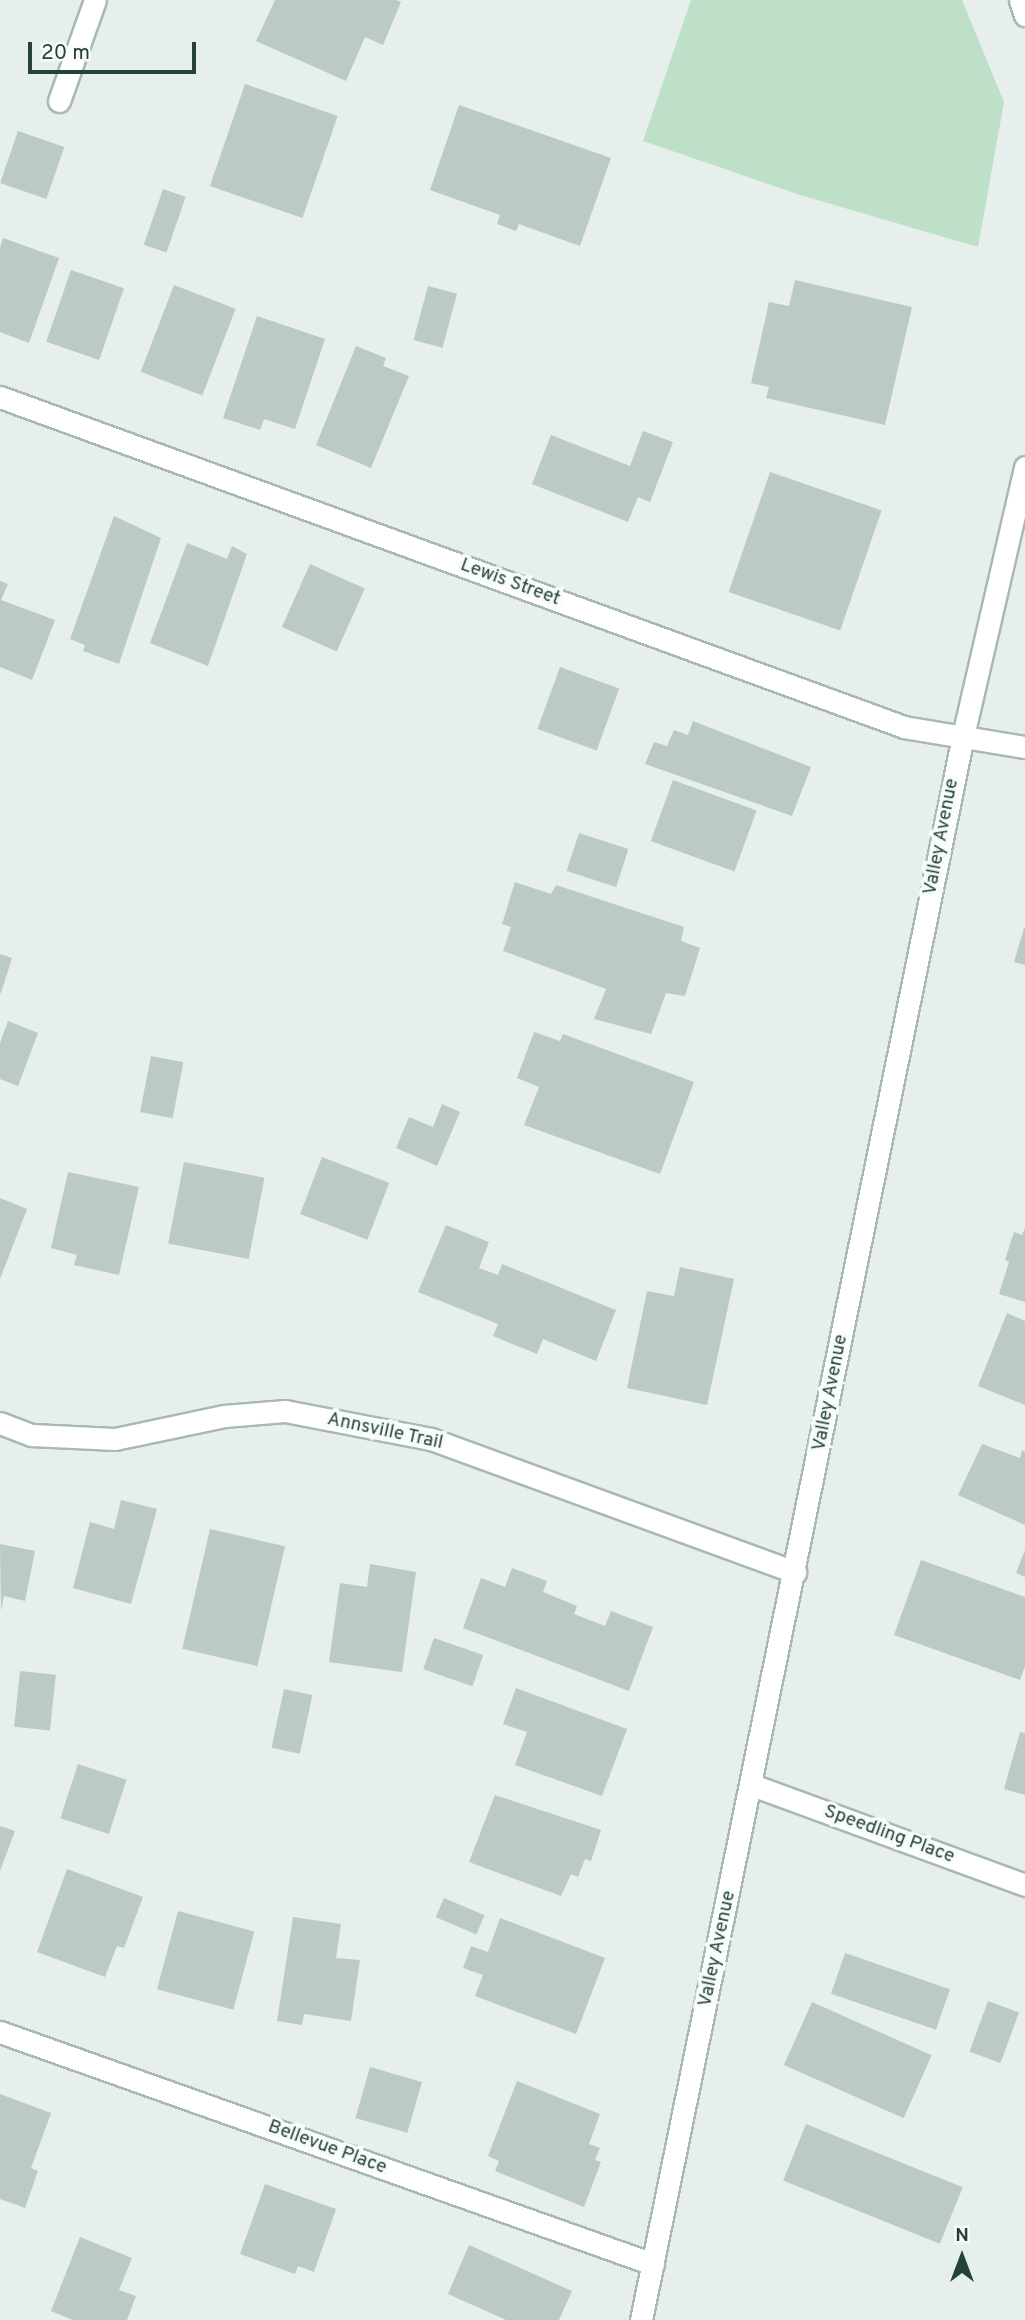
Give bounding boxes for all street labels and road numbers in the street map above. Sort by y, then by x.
street label: Lewis Street [457,554,563,612]
street label: Valley Avenue [919,776,965,898]
street label: Valley Avenue [808,1332,854,1454]
street label: Annsville Trail [325,1409,445,1455]
street label: Speedling Place [821,1801,957,1869]
street label: Valley Avenue [694,1888,742,2010]
street label: Bellevue Place [264,2116,390,2180]

